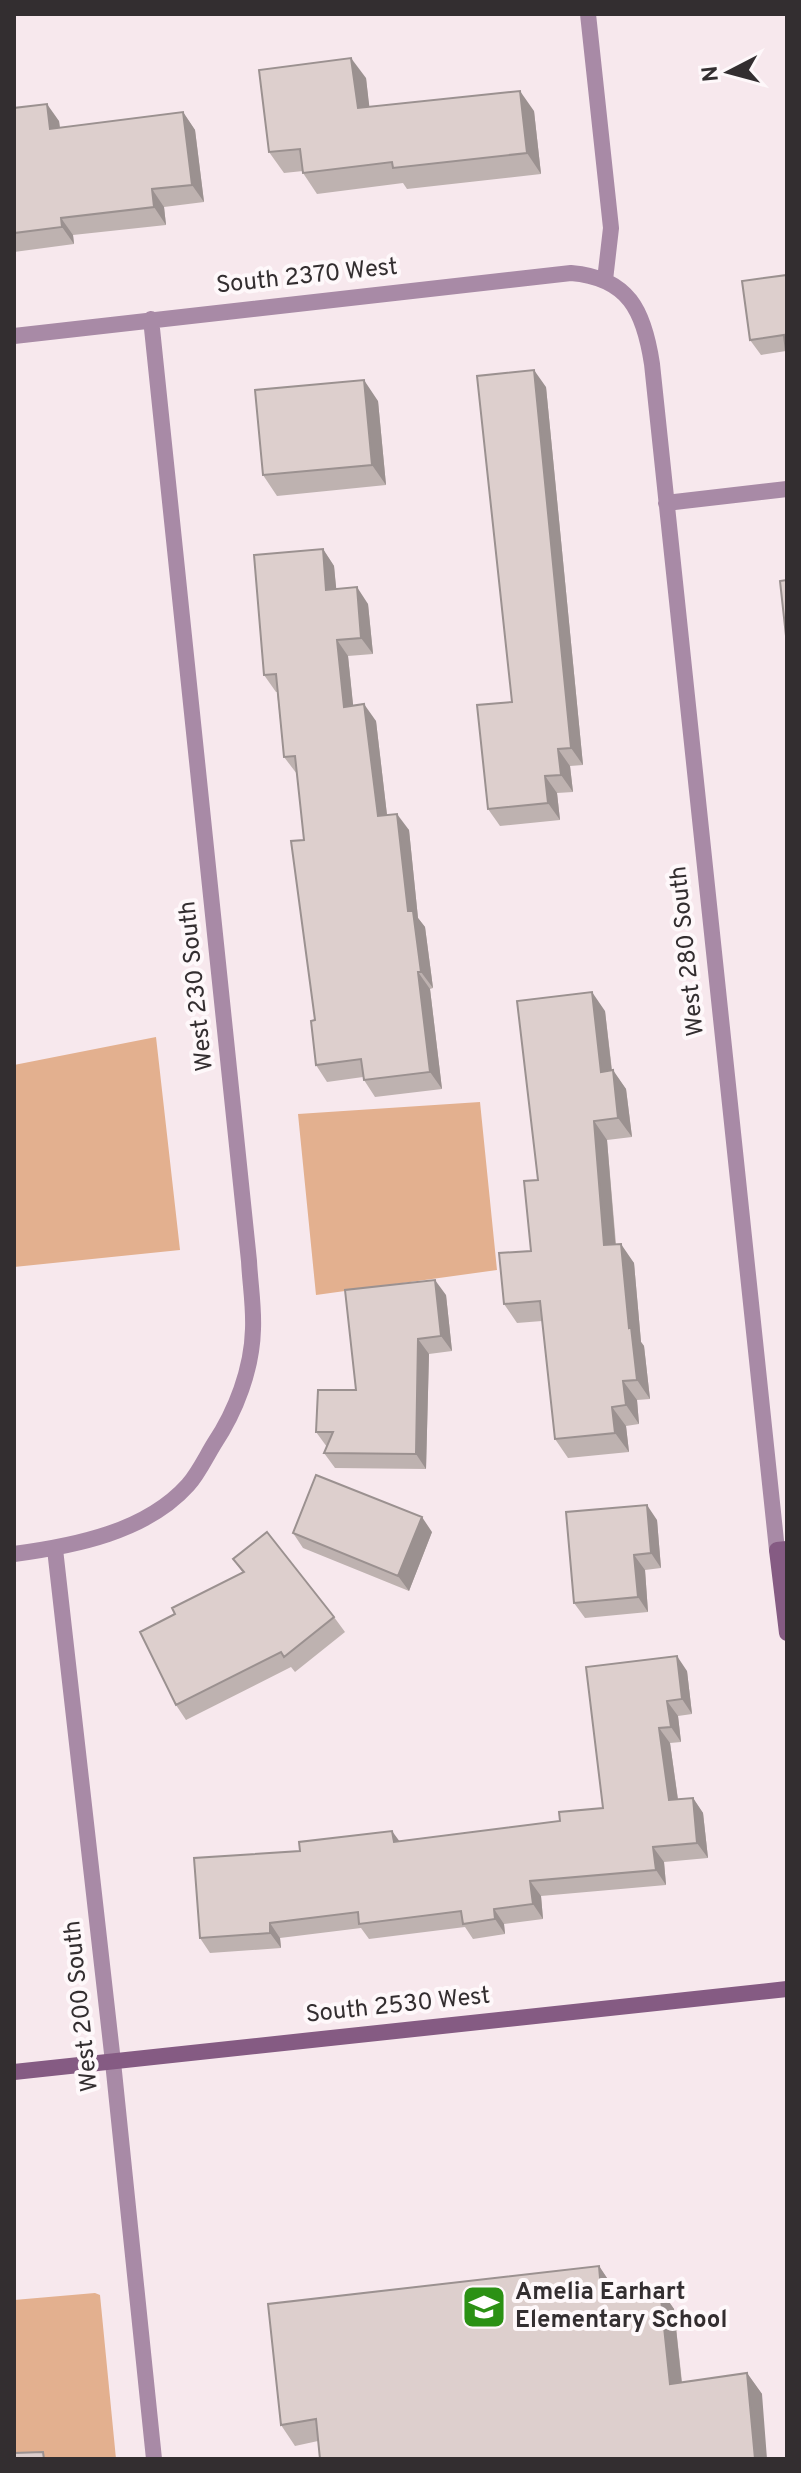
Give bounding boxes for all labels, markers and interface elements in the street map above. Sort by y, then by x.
north arrow [689,32,769,112]
text: N [697,65,726,83]
street label: South 2370 West [215,253,399,301]
street label: West 280 South [664,864,712,1038]
street label: West 230 South [173,899,221,1073]
street label: West 200 South [58,1919,106,2093]
street label: South 2530 West [304,1981,492,2031]
place label: Amelia Earhart Elementary School [515,2278,727,2336]
school or university icon: Amelia Earhart Elementary School [460,2283,508,2331]

